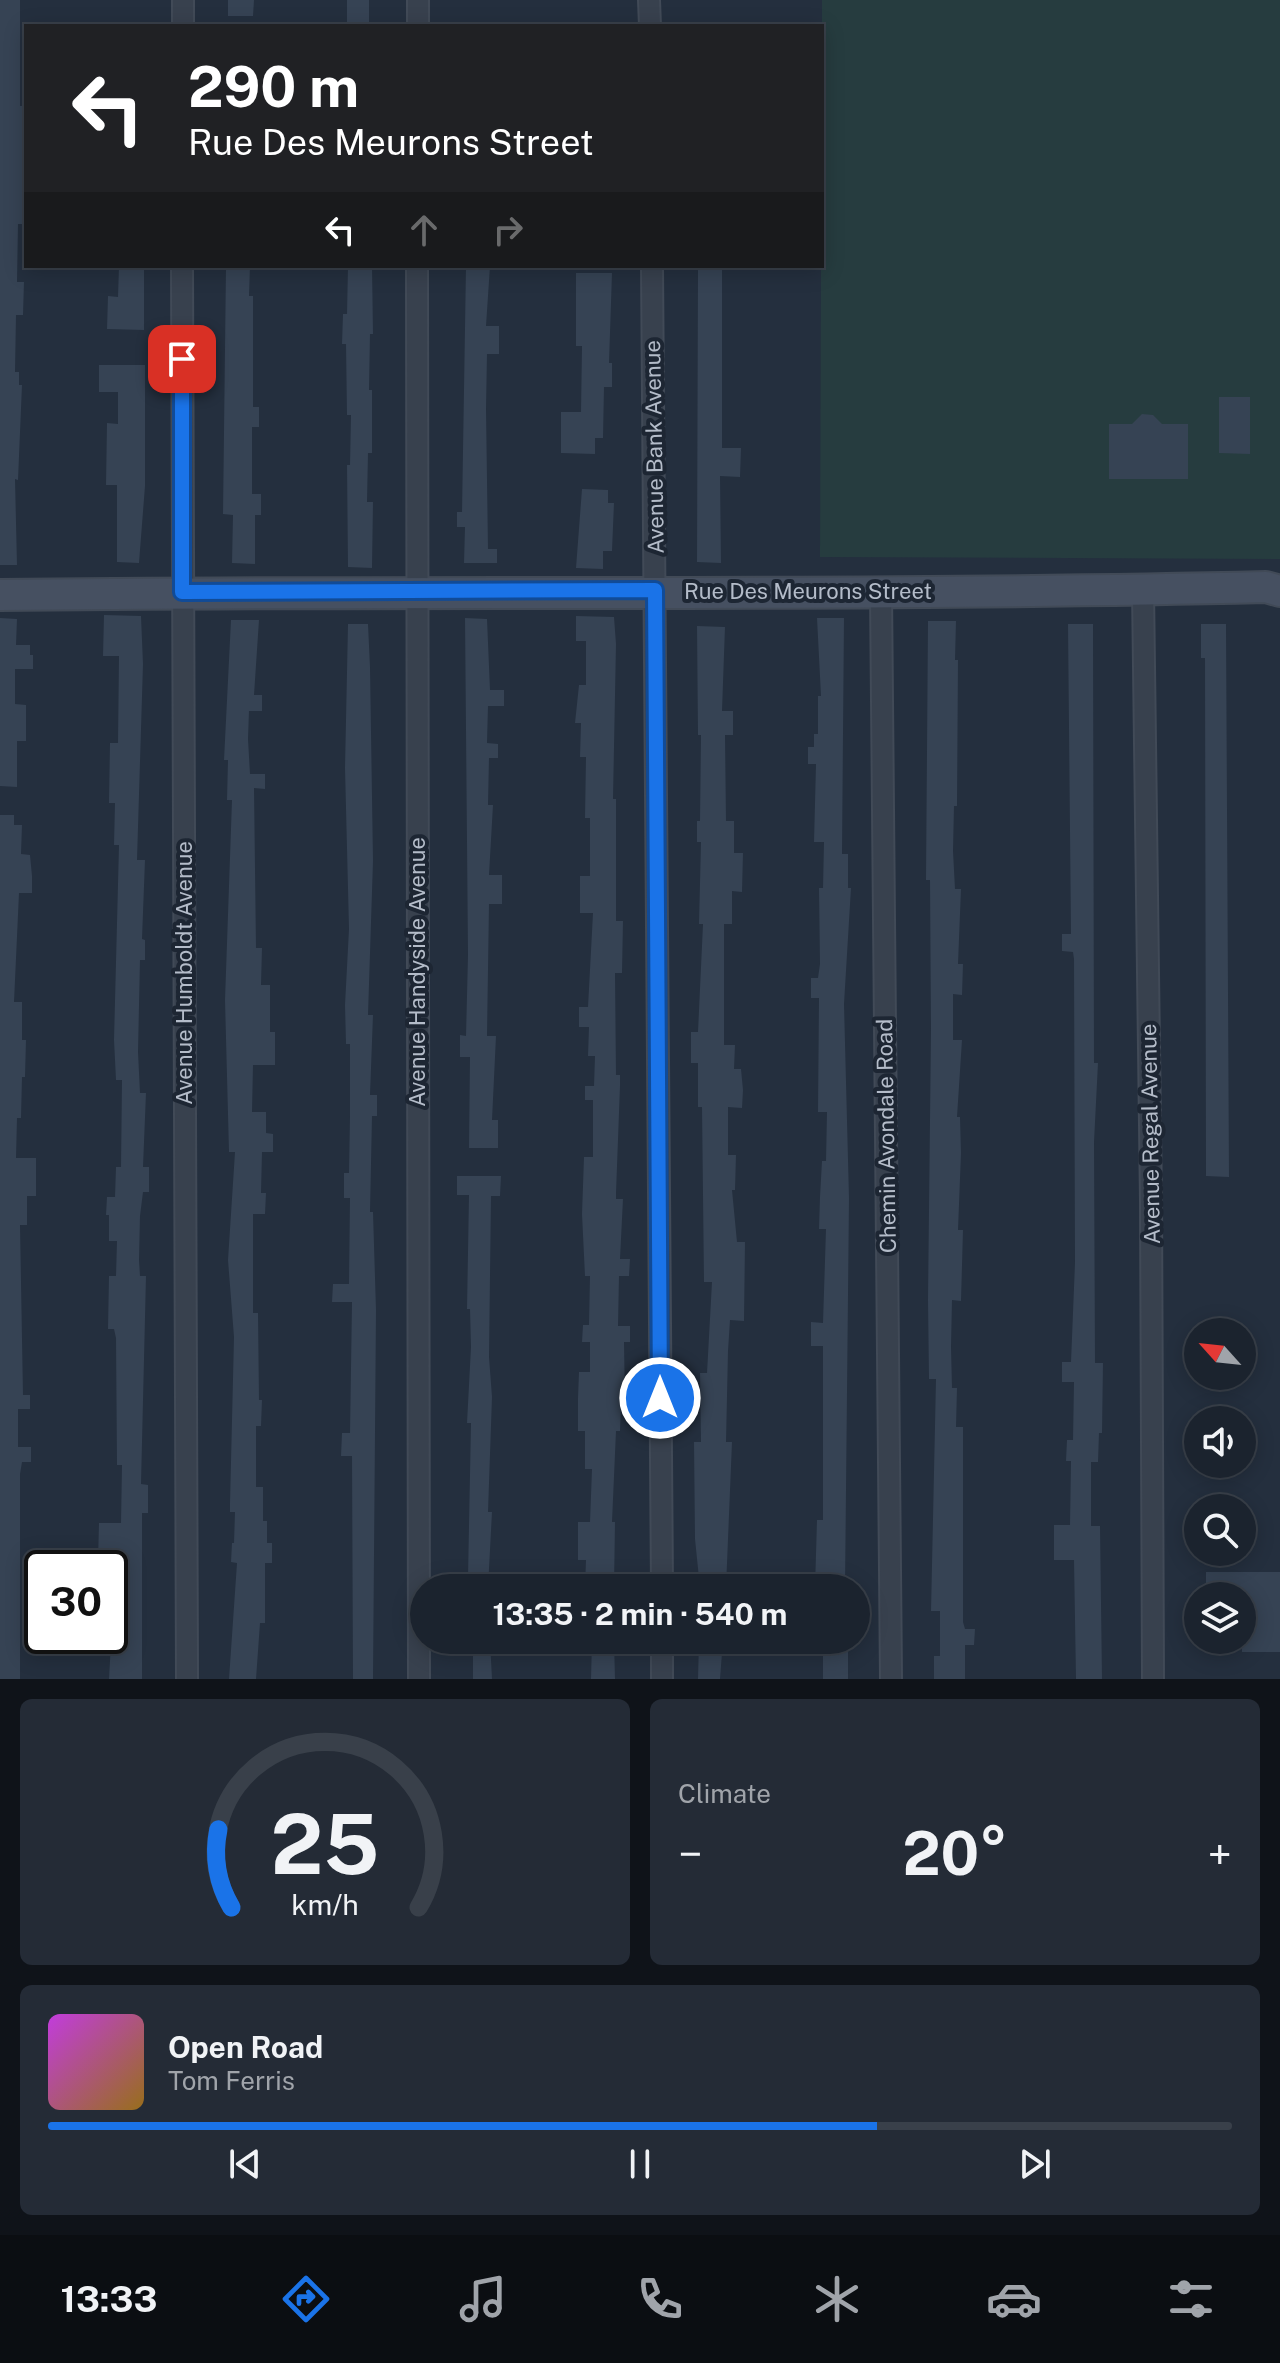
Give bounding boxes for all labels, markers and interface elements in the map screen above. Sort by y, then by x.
text: 290 m [188,54,359,120]
icon: left [56,56,160,160]
text: Rue Des Meurons Street [188,121,594,163]
icon: left [318,208,362,252]
icon: ahead [402,208,446,252]
icon: right [486,208,530,252]
pin [148,325,216,393]
icon: arrive [160,337,204,381]
street label: Avenue Bank Avenue [639,340,669,554]
street label: Rue Des Meurons Street [684,578,932,604]
street label: Avenue Handyside Avenue [404,837,430,1107]
street label: Avenue Humboldt Avenue [171,841,197,1105]
street label: Chemin Avondale Road [871,1019,901,1253]
street label: Avenue Regal Avenue [1135,1023,1165,1245]
north arrow [1184,1318,1256,1390]
map controls [1184,1318,1256,1654]
position arrow [618,1356,702,1440]
button: sound [1184,1406,1256,1478]
button: search [1184,1494,1256,1566]
speed limit sign: 30 [24,1550,128,1654]
button: layers [1184,1582,1256,1654]
text: 13:35 · 2 min · 540 m [493,1596,787,1632]
text: Climate [678,1778,771,1809]
text: 25 [271,1795,379,1893]
text: 20° [902,1818,1008,1889]
text: − [678,1828,702,1880]
text: + [1208,1828,1232,1880]
text: km/h [291,1888,359,1921]
text: Open Road [168,2029,323,2065]
text: Tom Ferris [168,2065,295,2096]
icon: previous [223,2142,267,2186]
icon: pause [618,2142,662,2186]
icon: next [1013,2142,1057,2186]
icon: directions [278,2271,334,2327]
icon: music [455,2271,511,2327]
icon: phone [632,2271,688,2327]
icon: climate [809,2271,865,2327]
icon: car [986,2271,1042,2327]
icon: filters [1163,2271,1219,2327]
text: 13:33 [61,2278,157,2320]

